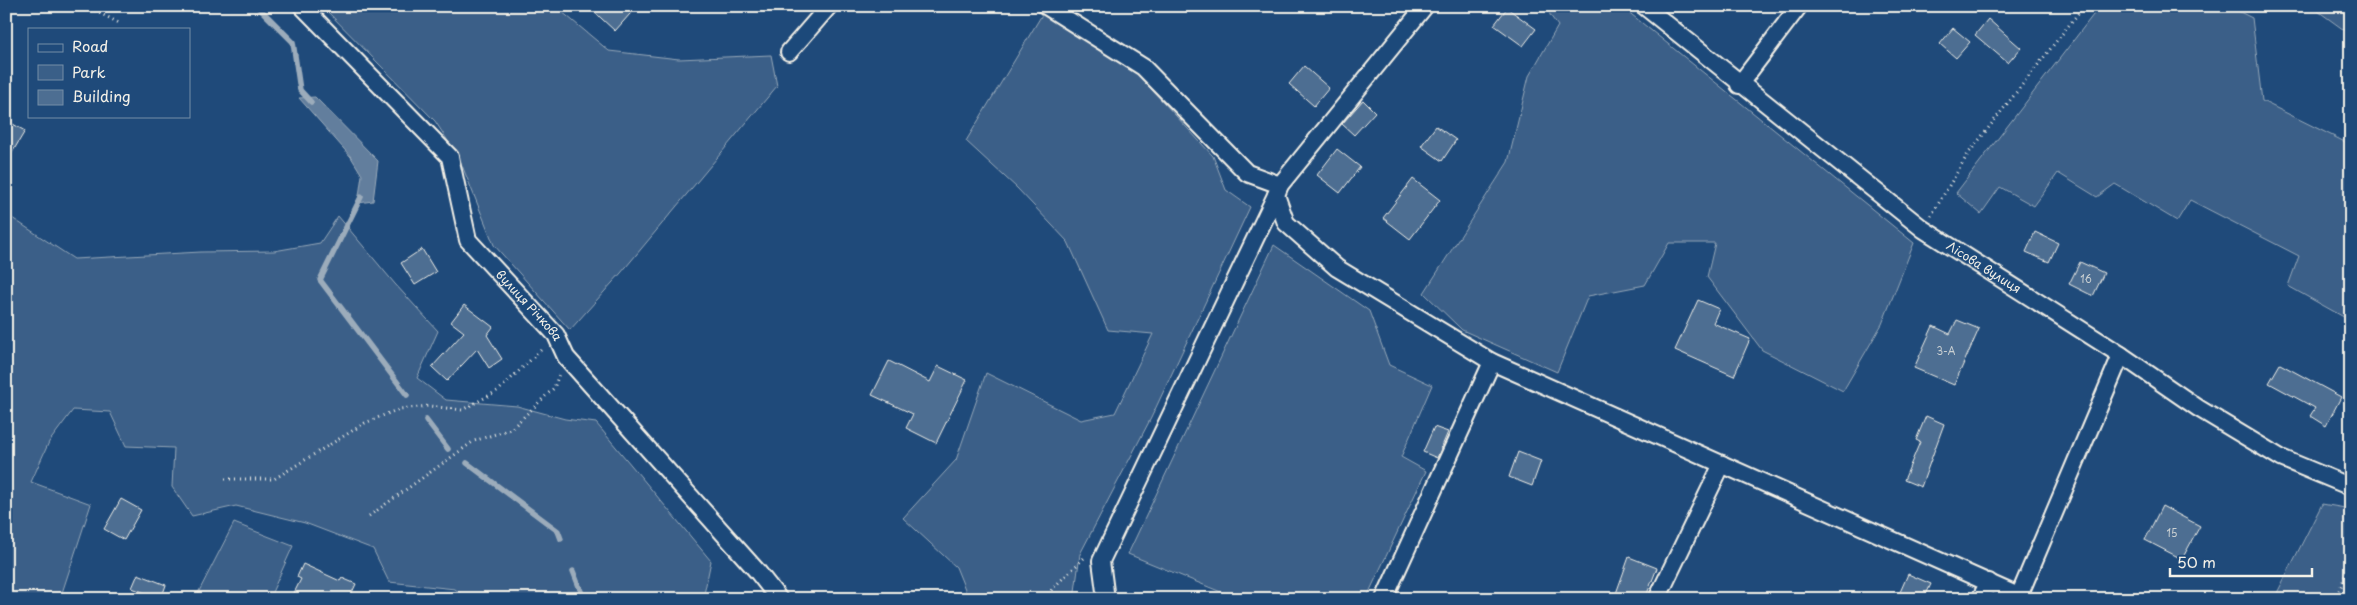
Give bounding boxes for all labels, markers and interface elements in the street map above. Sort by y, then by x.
legend [28,28,190,118]
text: Road [72,34,108,57]
text: Park [72,60,106,83]
text: Building [72,84,131,107]
street label: Лісова вулиця [1943,236,2025,297]
street label: вулиця Річкова [492,266,568,344]
house number: 16 [2080,271,2092,286]
house number: 3-А [1937,343,1956,358]
house number: 15 [2167,525,2177,540]
scale bar [2170,545,2312,577]
text: 50 m [2177,550,2216,573]

